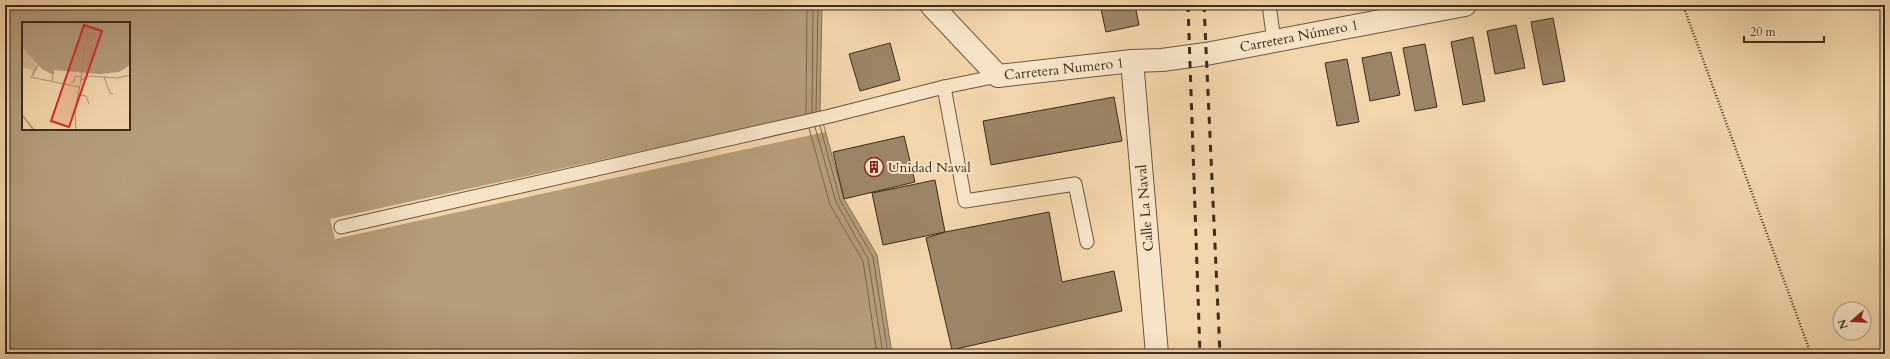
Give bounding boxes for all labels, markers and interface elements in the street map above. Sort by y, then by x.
street label: Carretera Número 1 [1238,15,1360,57]
scale bar [1744,18,1824,44]
inset map [22,22,130,130]
text: 20 m [1750,24,1777,40]
street label: Carretera Numero 1 [1003,53,1125,85]
building icon: Unidad Naval [863,156,885,178]
place label: Unidad Naval [888,158,971,177]
street label: Calle La Naval [1132,163,1158,252]
north arrow [1832,301,1872,341]
text: N [1834,317,1852,331]

